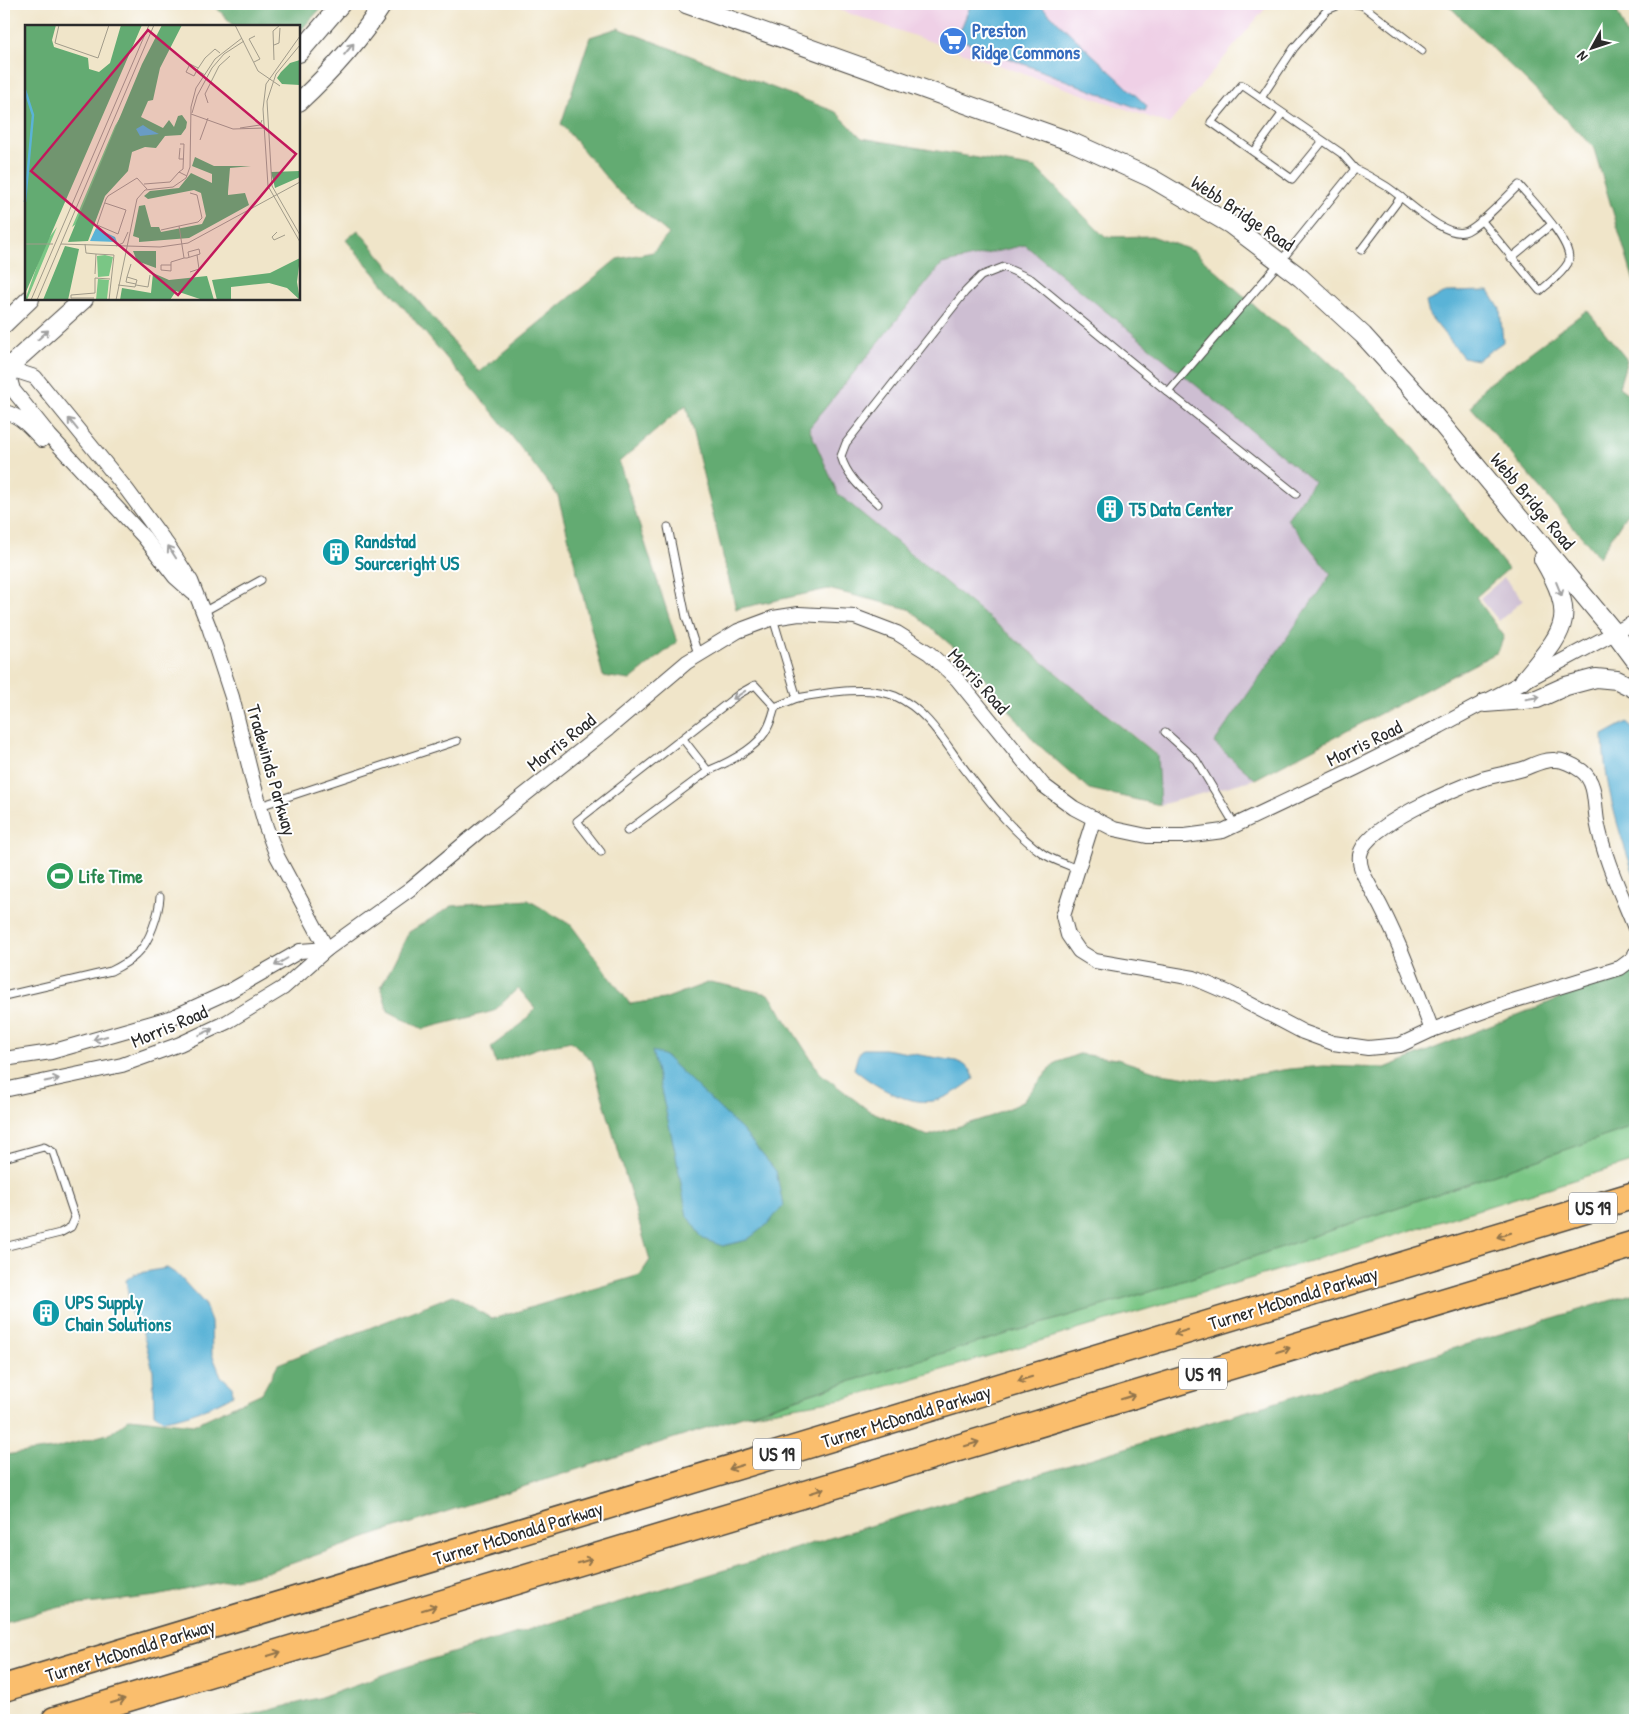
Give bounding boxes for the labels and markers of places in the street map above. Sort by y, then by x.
place label: Preston Ridge Commons [972,17,1081,66]
supermarket icon: Preston Ridge Commons [938,26,968,56]
building icon: T5 Data Center [1095,494,1125,524]
place label: T5 Data Center [1128,496,1234,522]
place label: Randstad Sourceright US [355,528,460,577]
building icon: Randstad Sourceright US [321,537,351,567]
sports icon: Life Time [45,861,75,891]
place label: Life Time [79,863,143,889]
place label: UPS Supply Chain Solutions [65,1289,172,1337]
building icon: UPS Supply Chain Solutions [31,1298,61,1328]

